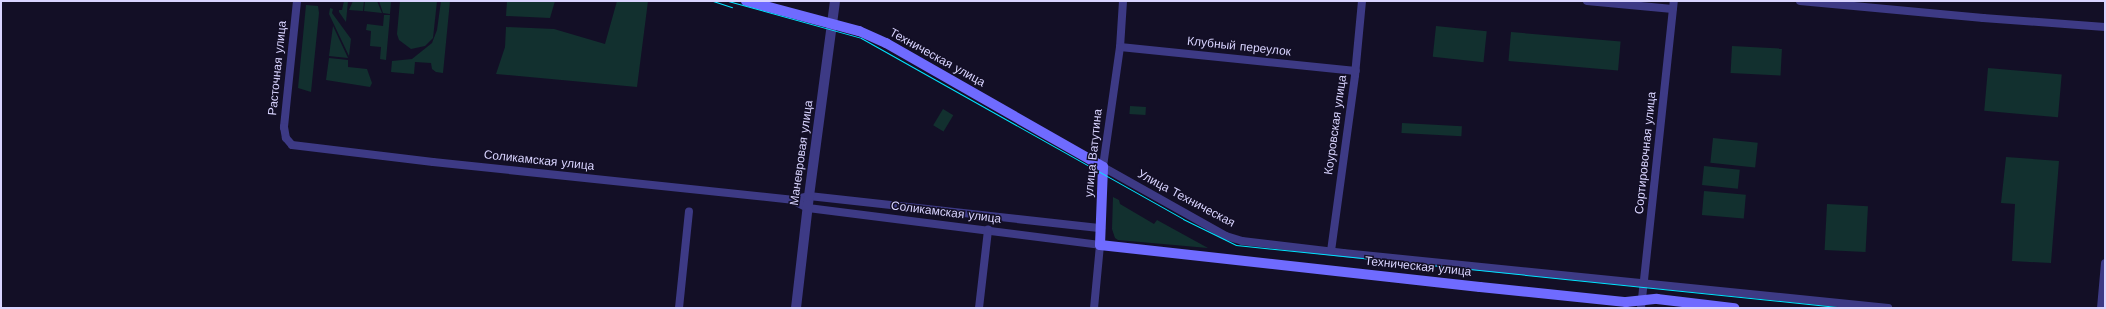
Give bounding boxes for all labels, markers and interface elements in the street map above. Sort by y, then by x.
street label: Расточная улица [266,20,290,116]
street label: Техническая улица [887,26,987,90]
street label: Клубный переулок [1186,34,1292,60]
street label: Коуровская улица [1322,74,1350,176]
street label: Сортировочная улица [1632,91,1660,215]
street label: Маневровая улица [787,99,817,207]
street label: улица Ватутина [1082,108,1106,198]
street label: Соликамская улица [483,148,595,174]
street label: Улица Техническая [1135,167,1237,231]
street label: Соликамская улица [890,199,1002,227]
street label: Техническая улица [1364,254,1472,280]

